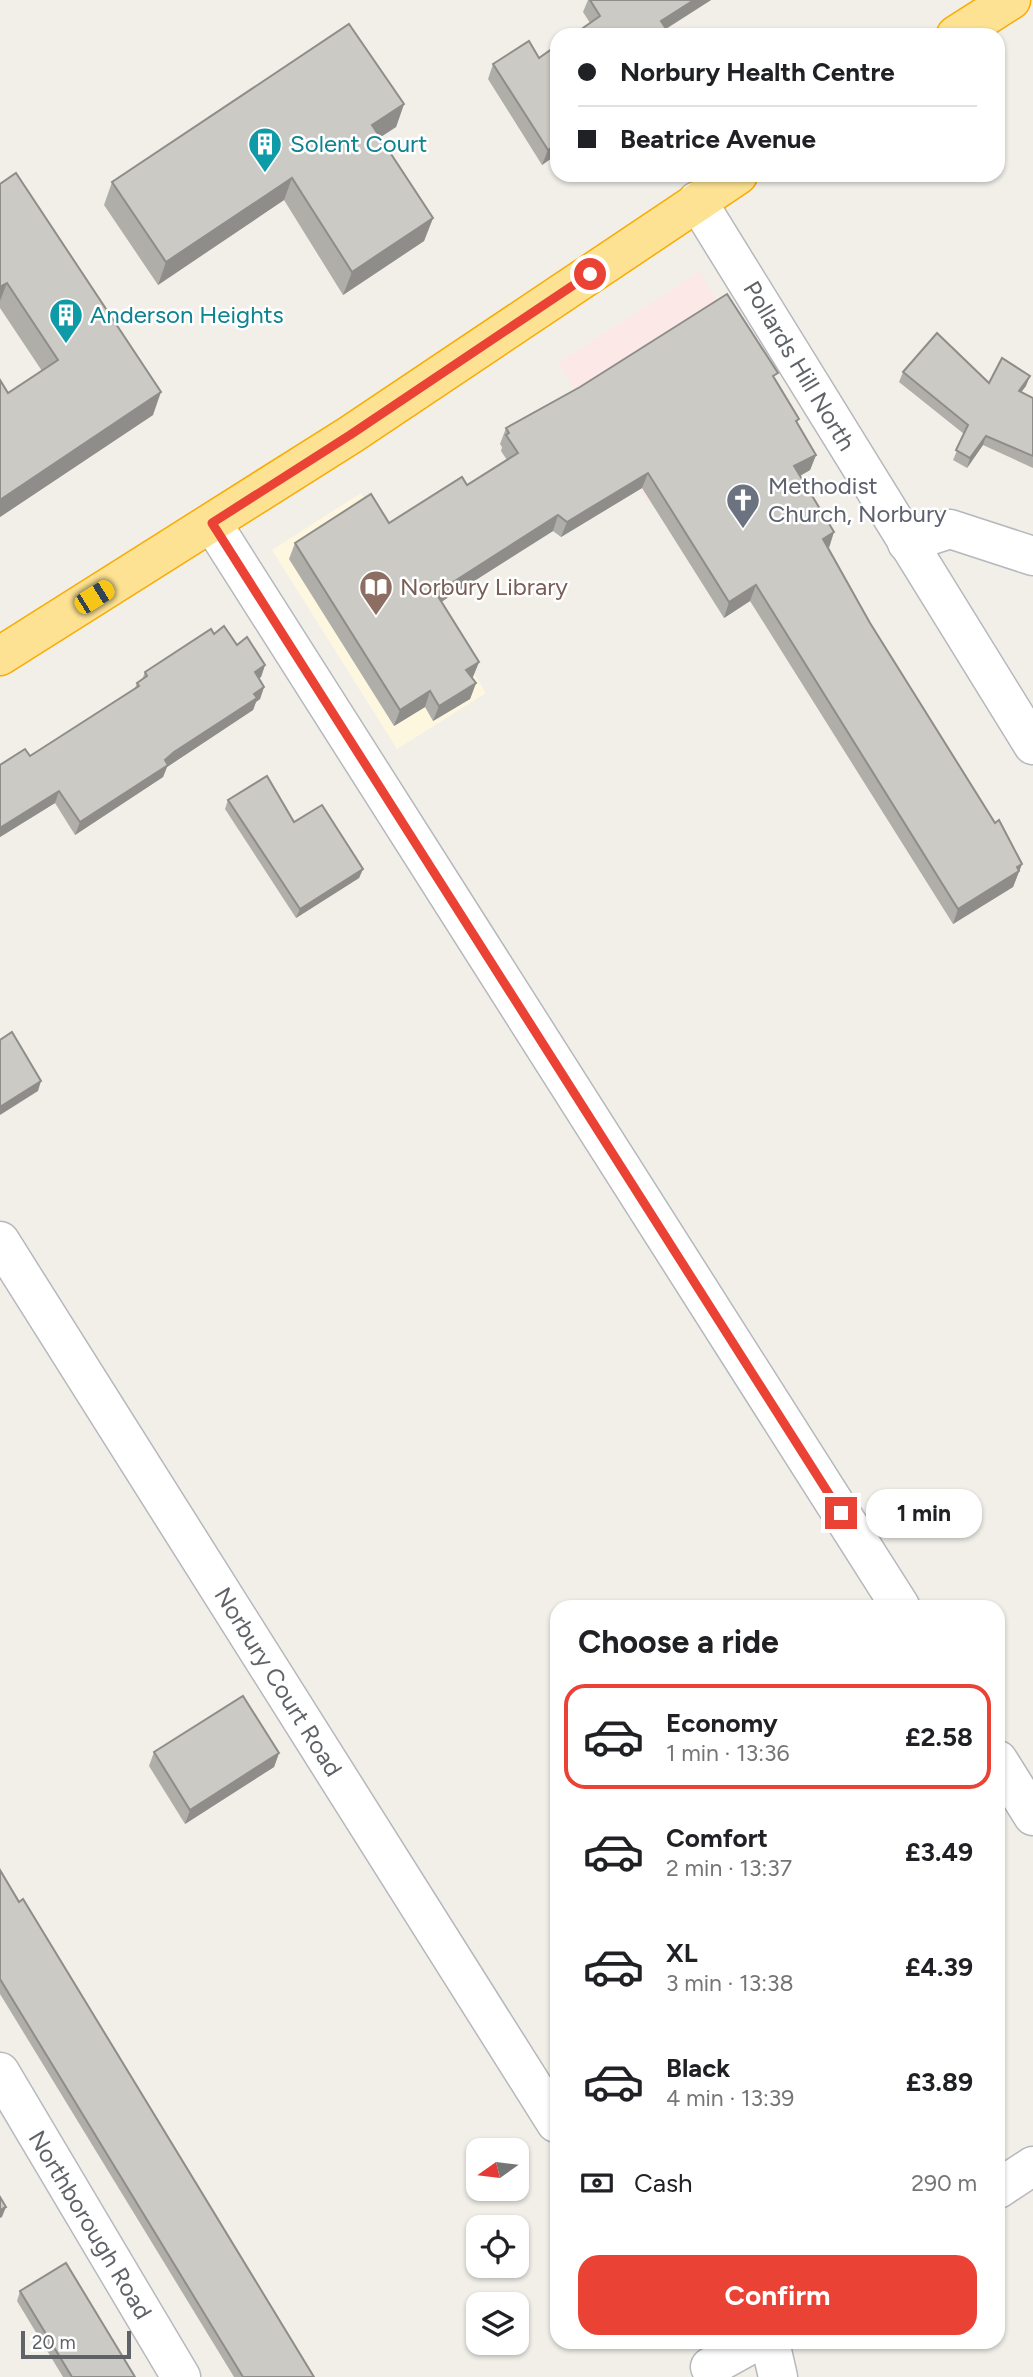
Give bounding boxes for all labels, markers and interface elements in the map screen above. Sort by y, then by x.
text: Norbury Health Centre [620,56,895,88]
text: Beatrice Avenue [620,123,816,155]
building icon: Solent Court [246,125,284,174]
place label: Solent Court [290,129,427,158]
route start [574,258,606,290]
street label: Pollards Hill North [737,276,862,456]
building icon: Anderson Heights [47,296,85,345]
place label: Anderson Heights [90,300,284,329]
place label: Methodist Church, Norbury [768,471,947,528]
church icon: Methodist Church, Norbury [724,481,762,530]
library icon: Norbury Library [357,568,395,617]
place label: Norbury Library [400,572,568,601]
car [71,577,118,617]
callout: 1 min [866,1488,981,1538]
route end [825,1497,857,1529]
text: 1 min [897,1499,951,1527]
street label: Norbury Court Road [208,1582,348,1782]
text: Choose a ride [578,1623,779,1661]
icon: car [582,1705,645,1768]
text: Economy [666,1707,778,1739]
text: £2.58 [905,1721,973,1753]
text: 1 min · 13:36 [666,1739,790,1767]
icon: car [582,1820,645,1883]
text: Comfort [666,1822,768,1854]
text: £3.49 [905,1836,973,1868]
text: 2 min · 13:37 [666,1854,792,1882]
icon: car [582,1935,645,1998]
text: XL [666,1937,698,1969]
text: £4.39 [905,1951,973,1983]
text: 3 min · 13:38 [666,1969,794,1997]
icon: car [582,2050,645,2113]
text: Black [666,2052,730,2084]
text: £3.89 [906,2066,973,2098]
text: 4 min · 13:39 [666,2084,794,2112]
street label: Northborough Road [23,2125,158,2324]
north arrow [466,2138,528,2202]
map controls [466,2138,529,2355]
icon: cash [578,2164,616,2202]
text: Cash [634,2167,693,2199]
text: 290 m [911,2169,977,2197]
button: locate [466,2215,529,2278]
button: Confirm [578,2255,977,2335]
button: layers [466,2292,529,2355]
scale bar [21,2328,131,2360]
text: 20 m [32,2331,76,2354]

